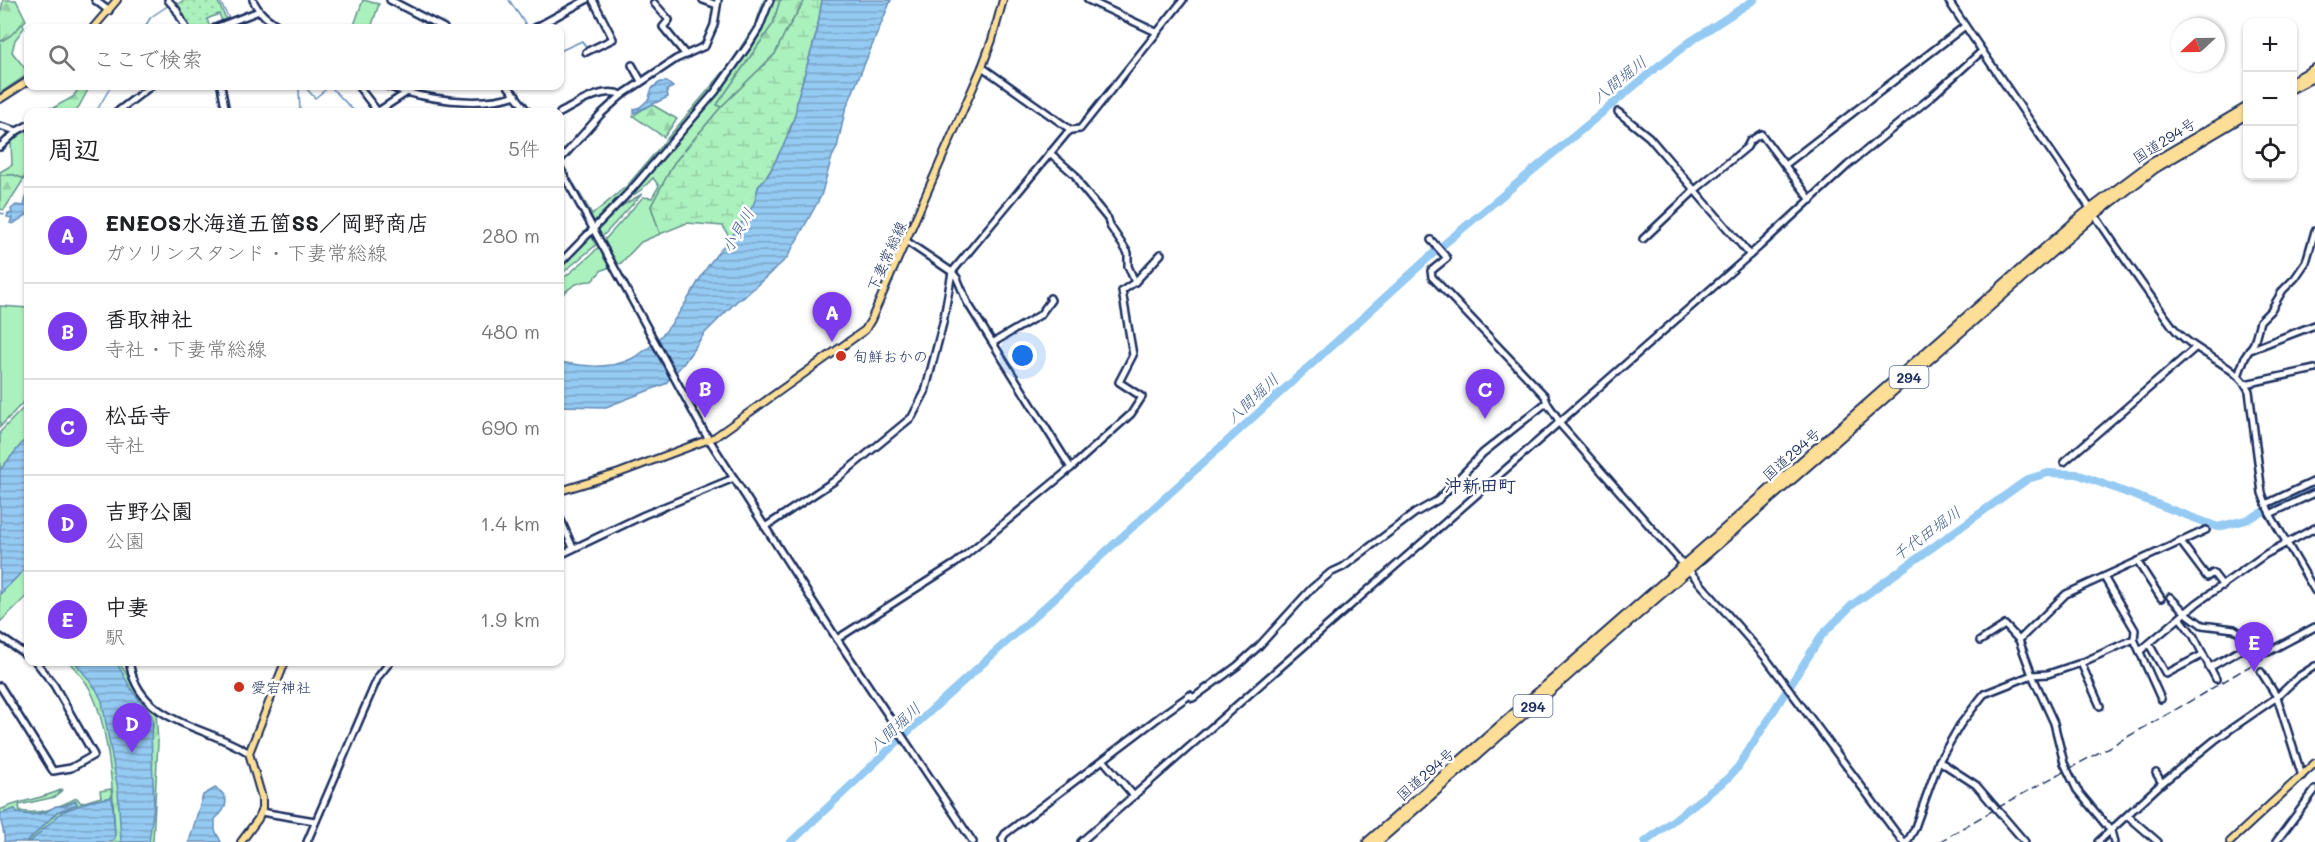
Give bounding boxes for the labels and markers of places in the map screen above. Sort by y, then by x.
pin: A [812,292,852,342]
place label: 旬鮮おかの [853,346,928,366]
marker: 旬鮮おかの [834,349,848,363]
pin: B [686,368,724,418]
pin: C [1466,370,1504,419]
pin: E [2234,622,2274,672]
place label: 愛宕神社 [251,677,311,697]
marker: 愛宕神社 [232,680,246,694]
pin: D [112,704,152,753]

